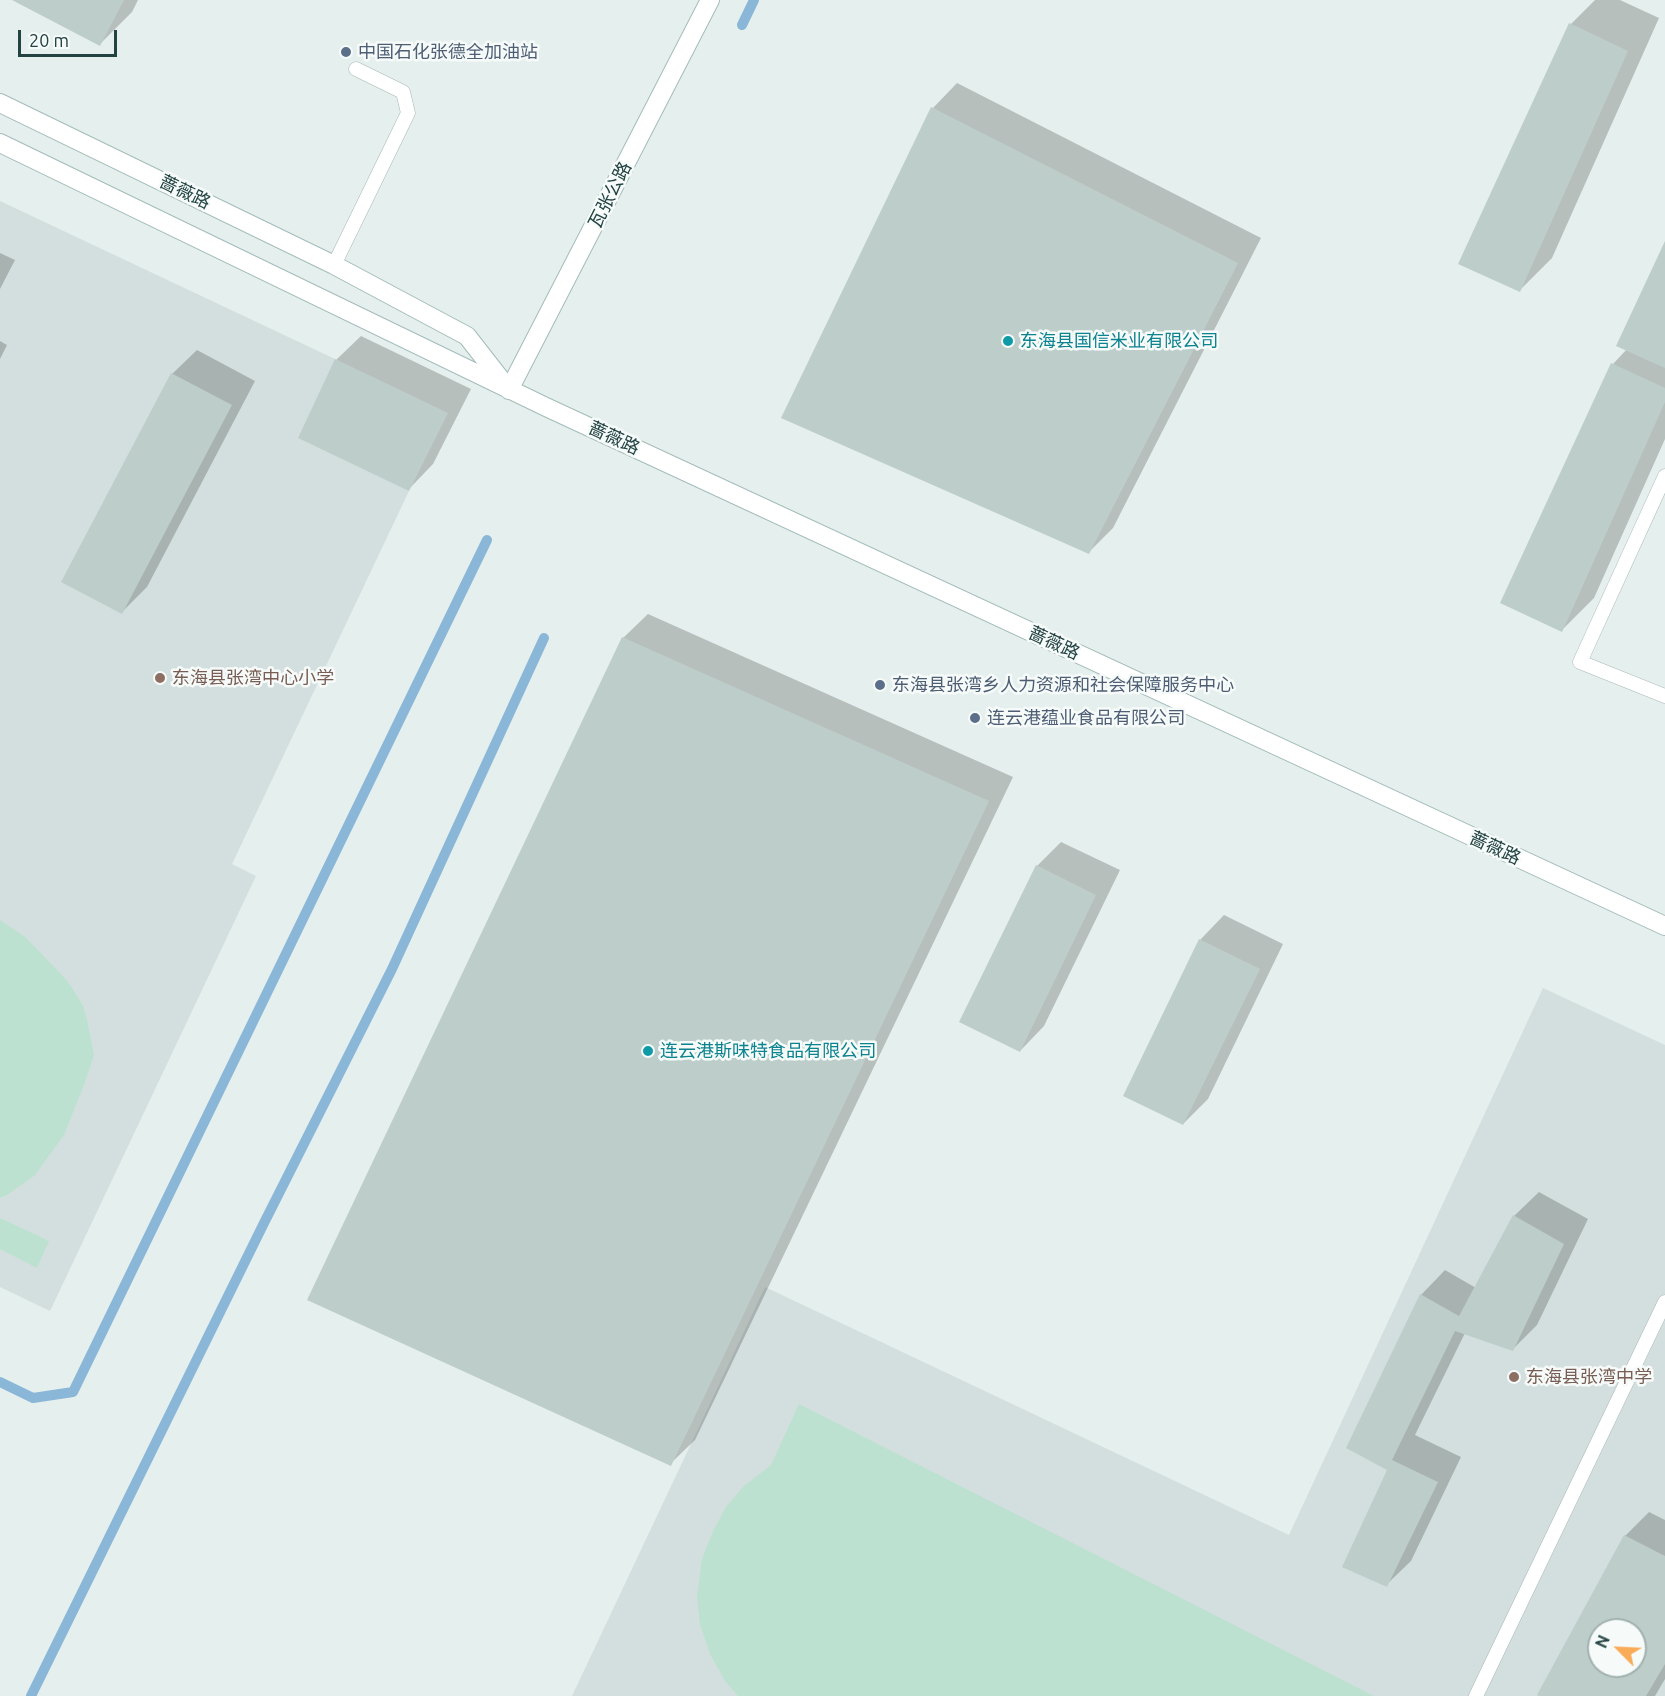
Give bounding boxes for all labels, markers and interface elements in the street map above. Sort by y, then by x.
scale bar [21,18,120,56]
text: 20 m [29,30,69,50]
place label: 中国石化张德全加油站 [358,41,538,63]
marker: 中国石化张德全加油站 [339,45,353,59]
street label: 瓦张公路 [584,158,636,232]
street label: 蔷薇路 [156,170,214,214]
place label: 东海县国信米业有限公司 [1020,330,1218,352]
marker: 东海县国信米业有限公司 [1001,334,1015,348]
street label: 蔷薇路 [585,417,643,459]
street label: 蔷薇路 [1025,622,1083,664]
place label: 东海县张湾中心小学 [172,667,334,689]
marker: 东海县张湾中心小学 [153,671,167,685]
place label: 东海县张湾乡人力资源和社会保障服务中心 [892,674,1234,696]
marker: 东海县张湾乡人力资源和社会保障服务中心 [873,678,887,692]
place label: 连云港蕴业食品有限公司 [987,707,1185,729]
marker: 连云港蕴业食品有限公司 [968,711,982,725]
street label: 蔷薇路 [1466,827,1524,869]
place label: 连云港斯味特食品有限公司 [660,1040,876,1062]
marker: 连云港斯味特食品有限公司 [641,1044,655,1058]
place label: 东海县张湾中学 [1526,1366,1652,1388]
marker: 东海县张湾中学 [1507,1370,1521,1384]
north arrow [1587,1618,1647,1678]
text: N [1592,1632,1613,1651]

